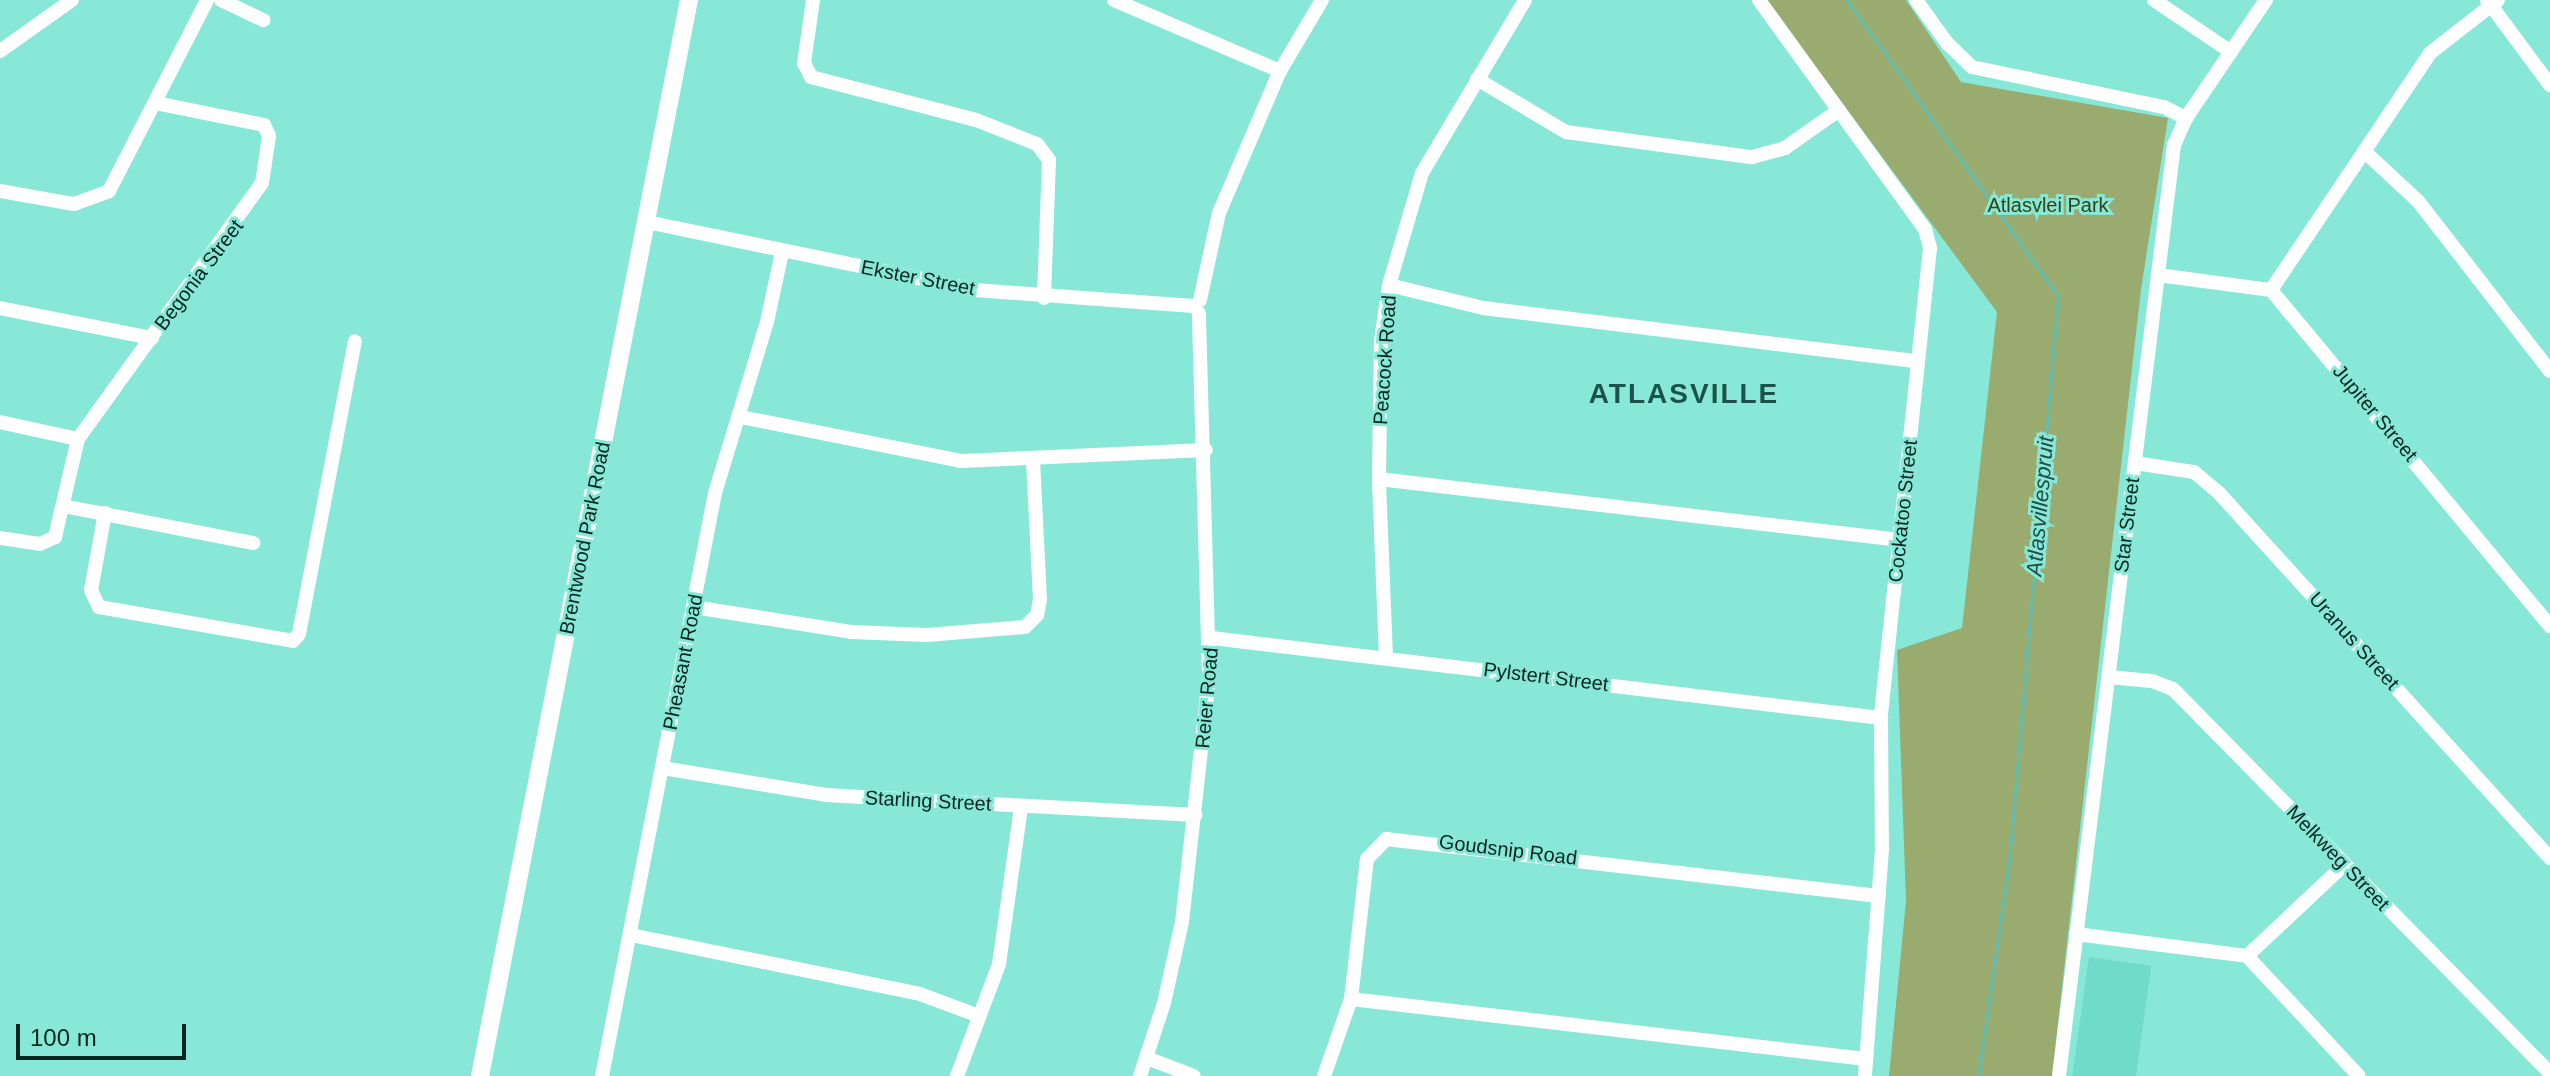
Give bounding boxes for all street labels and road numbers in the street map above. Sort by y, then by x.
street label: Begonia Street [150,215,248,335]
street label: Ekster Street [859,255,977,301]
street label: Peacock Road [1368,294,1402,426]
street label: Jupiter Street [2328,360,2422,466]
street label: Cockatoo Street [1884,438,1922,584]
street label: Brentwood Park Road [555,440,615,636]
street label: Star Street [2109,476,2145,574]
street label: Uranus Street [2304,587,2404,695]
street label: Pheasant Road [658,592,708,732]
street label: Reier Road [1191,647,1223,749]
street label: Pylstert Street [1482,657,1610,697]
street label: Starling Street [864,786,992,816]
street label: Melkweg Street [2281,800,2395,916]
street label: Goudsnip Road [1438,830,1578,870]

